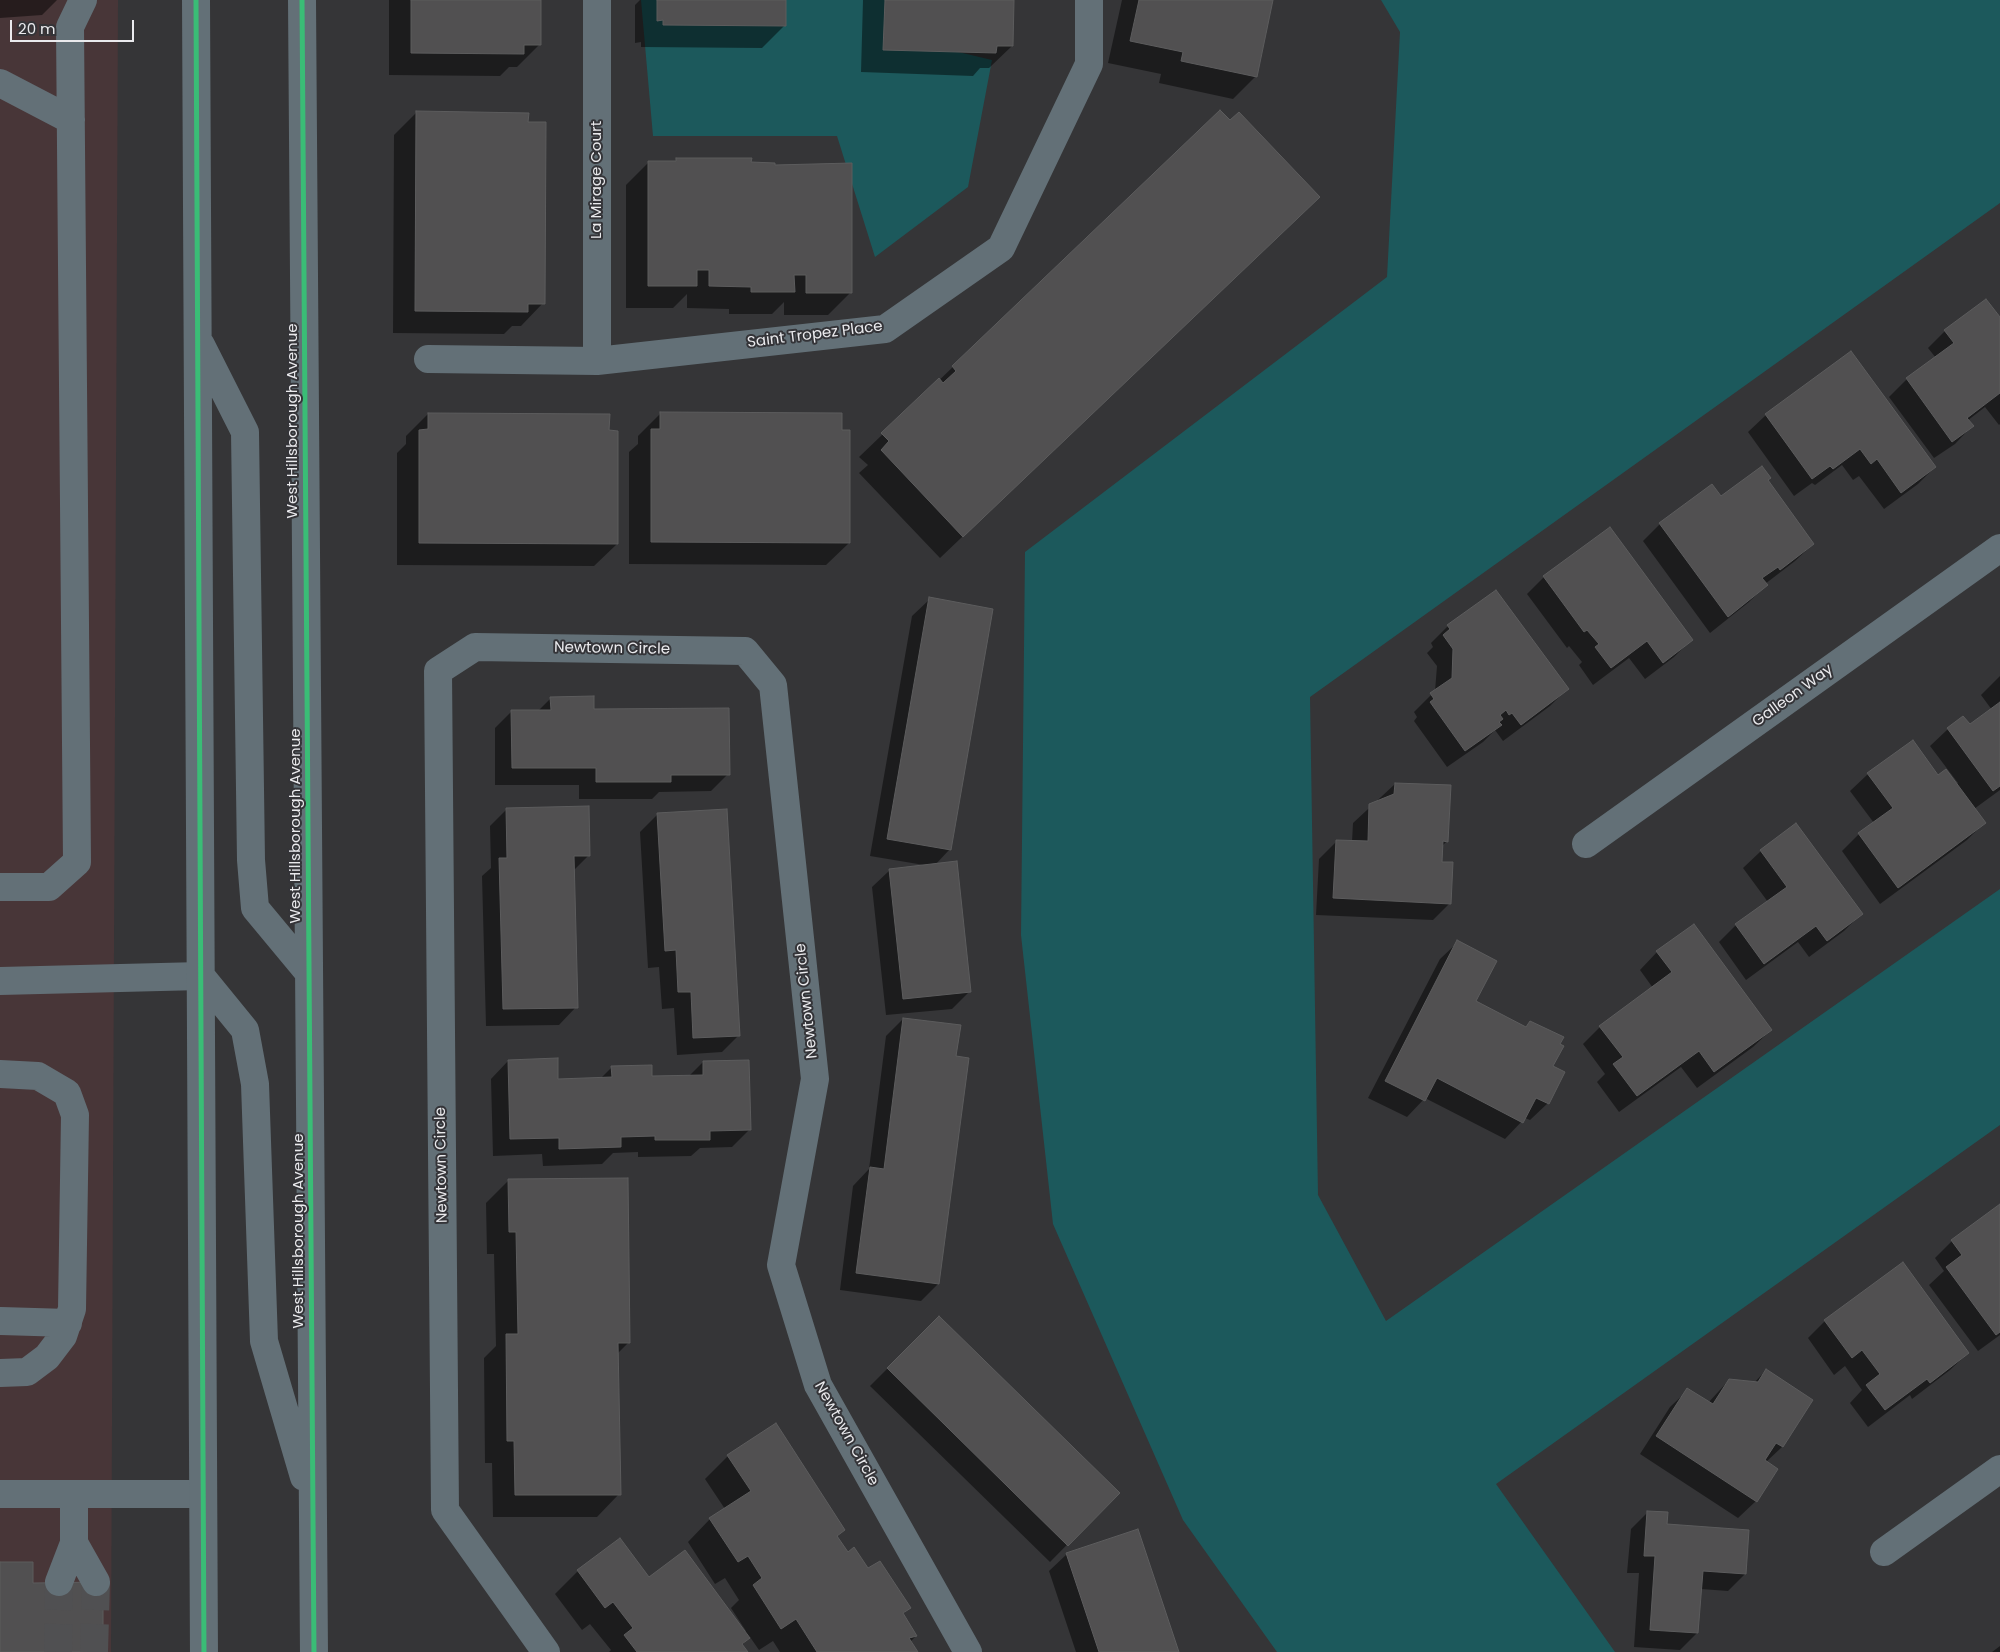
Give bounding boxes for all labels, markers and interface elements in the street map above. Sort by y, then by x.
scale bar [12,10,136,42]
text: 20 m [18,18,56,39]
street label: La Mirage Court [588,121,606,239]
street label: Saint Tropez Place [746,318,884,352]
street label: West Hillsborough Avenue [284,323,302,519]
street label: Newtown Circle [554,639,670,659]
street label: Galleon Way [1749,661,1837,731]
street label: West Hillsborough Avenue [287,728,305,924]
street label: Newtown Circle [792,942,822,1060]
street label: Newtown Circle [432,1107,452,1223]
street label: West Hillsborough Avenue [290,1133,308,1329]
street label: Newtown Circle [810,1379,882,1489]

